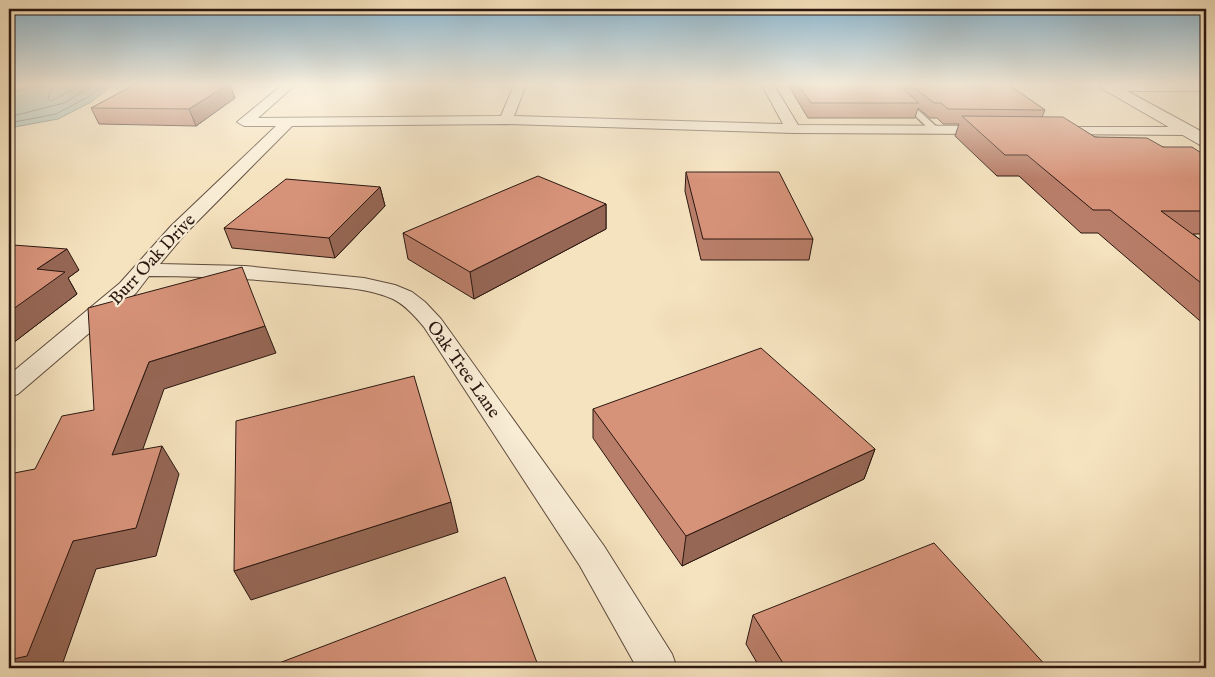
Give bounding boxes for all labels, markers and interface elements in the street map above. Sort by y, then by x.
street label: Burr Oak Drive [105,210,201,310]
street label: Oak Tree Lane [421,317,505,423]

